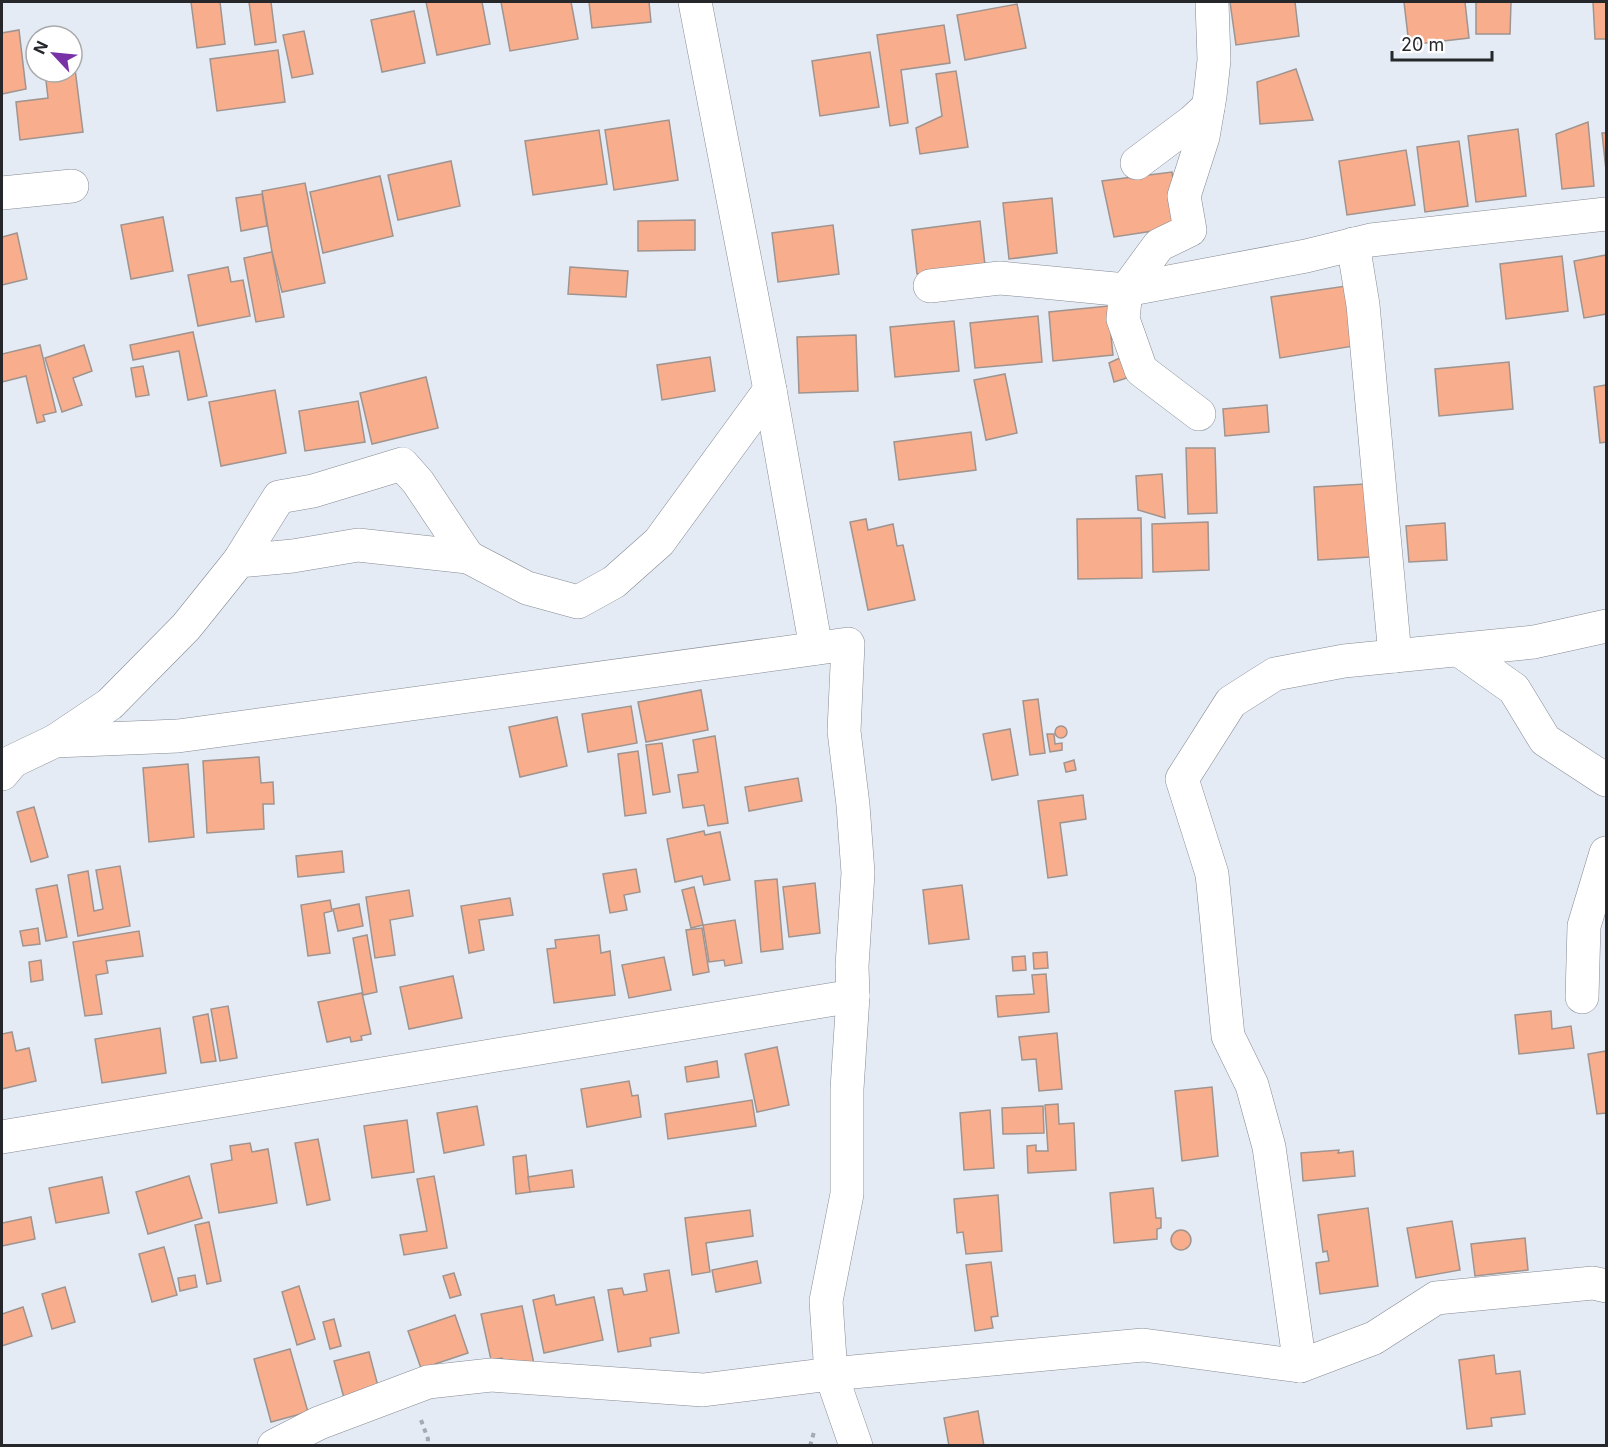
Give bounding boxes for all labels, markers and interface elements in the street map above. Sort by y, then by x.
north arrow [24,24,84,84]
scale bar [1392,24,1492,62]
text: 20 m [1401,34,1444,55]
text: N [29,38,52,57]

